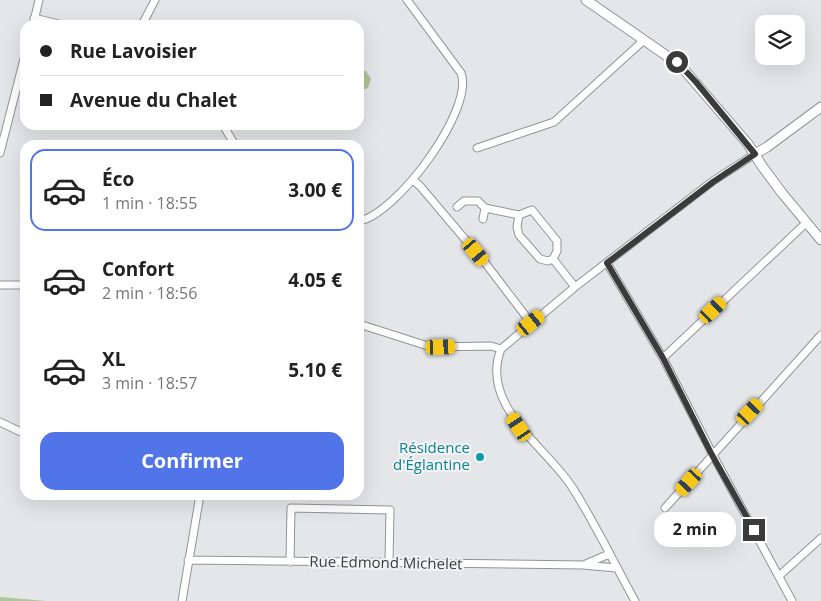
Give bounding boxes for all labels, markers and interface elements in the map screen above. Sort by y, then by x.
map controls [755,15,805,65]
button: layers [755,15,805,65]
text: Rue Lavoisier [70,38,197,64]
route start [666,51,688,73]
text: Avenue du Chalet [70,87,237,113]
text: Éco [102,166,134,192]
icon: car [42,168,87,213]
text: 3.00 € [288,177,342,203]
text: 1 min · 18:55 [102,192,197,214]
car [460,236,491,268]
text: Confort [102,256,174,282]
icon: car [42,258,87,303]
text: 4.05 € [288,267,342,293]
text: 2 min · 18:56 [102,282,197,304]
car [696,294,729,326]
car [514,308,547,338]
car [425,339,456,355]
text: XL [102,346,125,372]
icon: car [42,348,87,393]
text: 5.10 € [288,357,342,383]
text: 3 min · 18:57 [102,372,197,394]
car [734,396,765,428]
car [504,410,533,444]
button: Confirmer [40,432,344,490]
place label: Résidence d'Églantine [393,437,470,474]
marker: Résidence d'Églantine [474,451,486,463]
car [673,466,704,498]
callout: 2 min [654,512,736,548]
text: 2 min [673,518,717,540]
route end [743,519,765,541]
street label: Rue Edmond Michelet [309,551,463,573]

